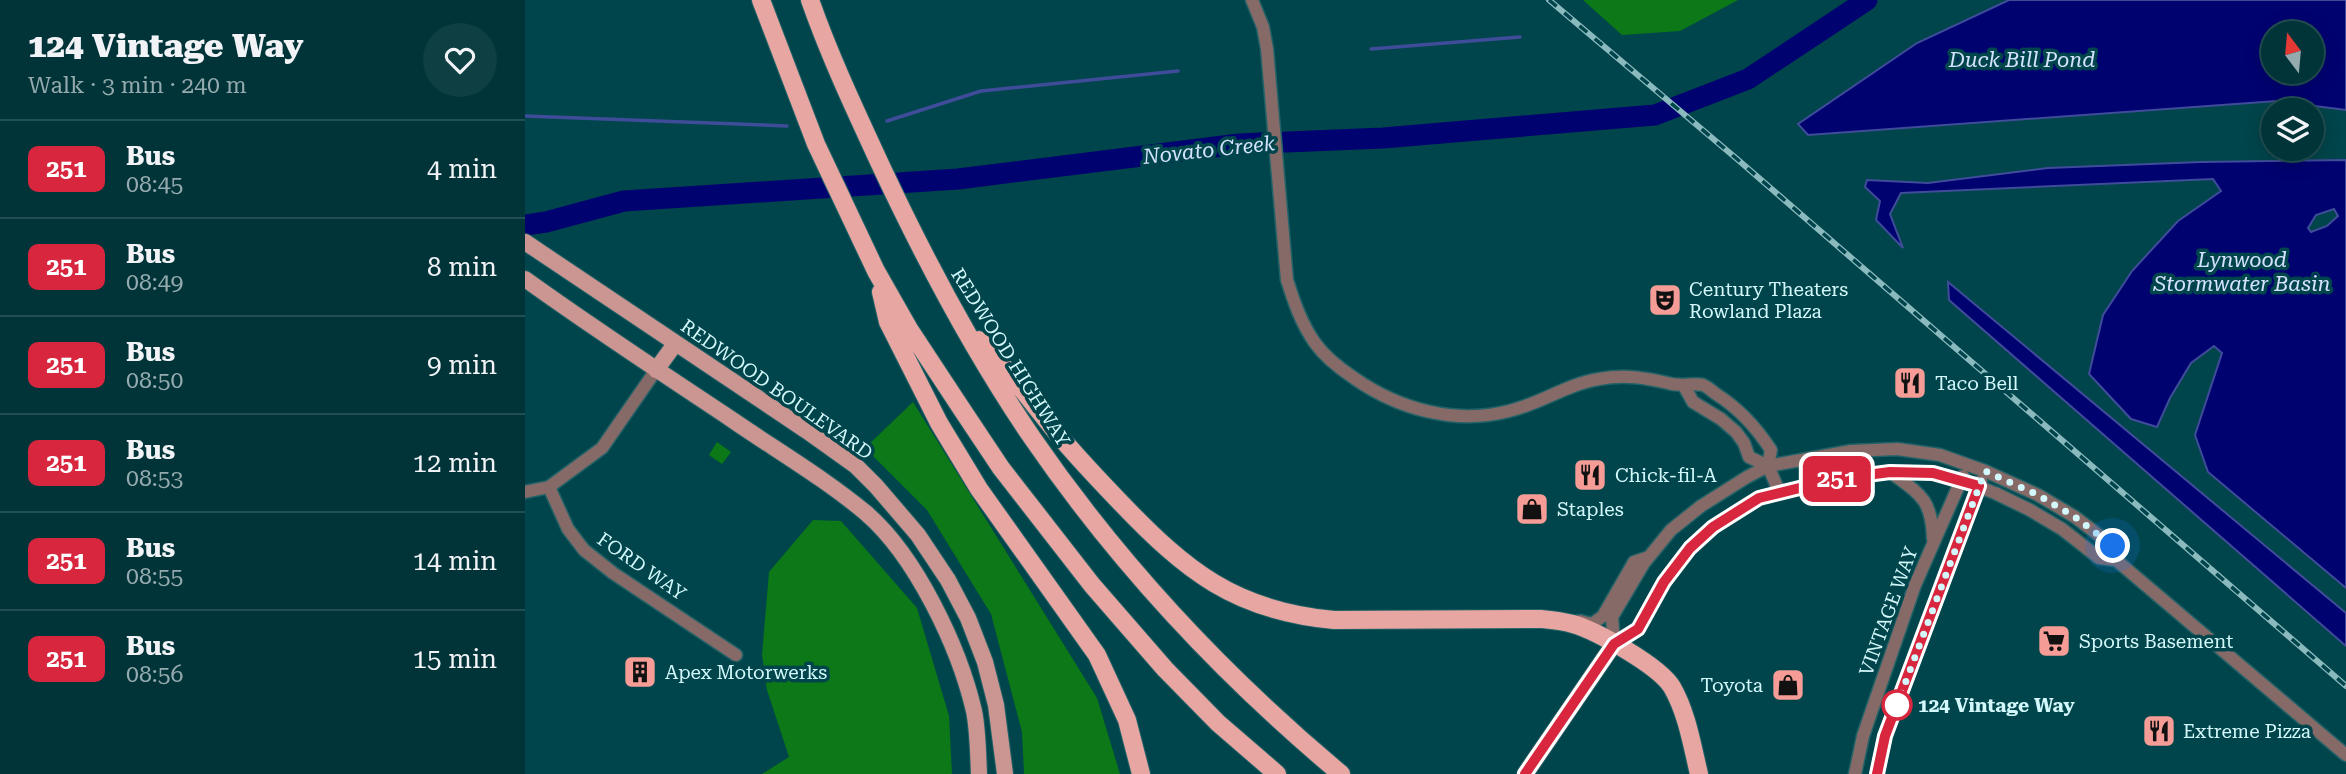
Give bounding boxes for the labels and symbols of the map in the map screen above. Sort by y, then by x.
north arrow [2261,21,2324,84]
water label: Duck Bill Pond [1948,48,2095,72]
water label: Novato Creek [1141,131,1277,169]
water label: Lynwood Stormwater Basin [2152,248,2331,296]
street label: REDWOOD HIGHWAY [946,264,1075,451]
place label: Century Theaters Rowland Plaza [1689,278,1848,323]
theatre icon: Century Theaters Rowland Plaza [1646,281,1684,319]
street label: REDWOOD BOULEVARD [676,314,877,464]
restaurant icon: Taco Bell [1891,364,1929,402]
place label: Taco Bell [1935,372,2019,395]
restaurant icon: Chick-fil-A [1571,456,1609,494]
line badge: 251 [1797,456,1877,502]
place label: Chick-fil-A [1615,464,1717,487]
shop icon: Staples [1513,490,1551,528]
place label: Staples [1557,498,1624,521]
street label: FORD WAY [593,527,690,605]
your location [2095,528,2130,563]
street label: VINTAGE WAY [1854,543,1923,679]
supermarket icon: Sports Basement [2035,622,2073,660]
place label: Sports Basement [2079,630,2233,653]
building icon: Apex Motorwerks [621,653,659,691]
place label: Apex Motorwerks [665,661,827,684]
shop icon: Toyota [1769,666,1807,704]
place label: Toyota [1700,674,1764,697]
marker: 124 Vintage Way [1882,690,1912,720]
place label: 124 Vintage Way [1918,694,2075,717]
restaurant icon: Extreme Pizza [2140,712,2178,750]
place label: Extreme Pizza [2183,720,2312,743]

